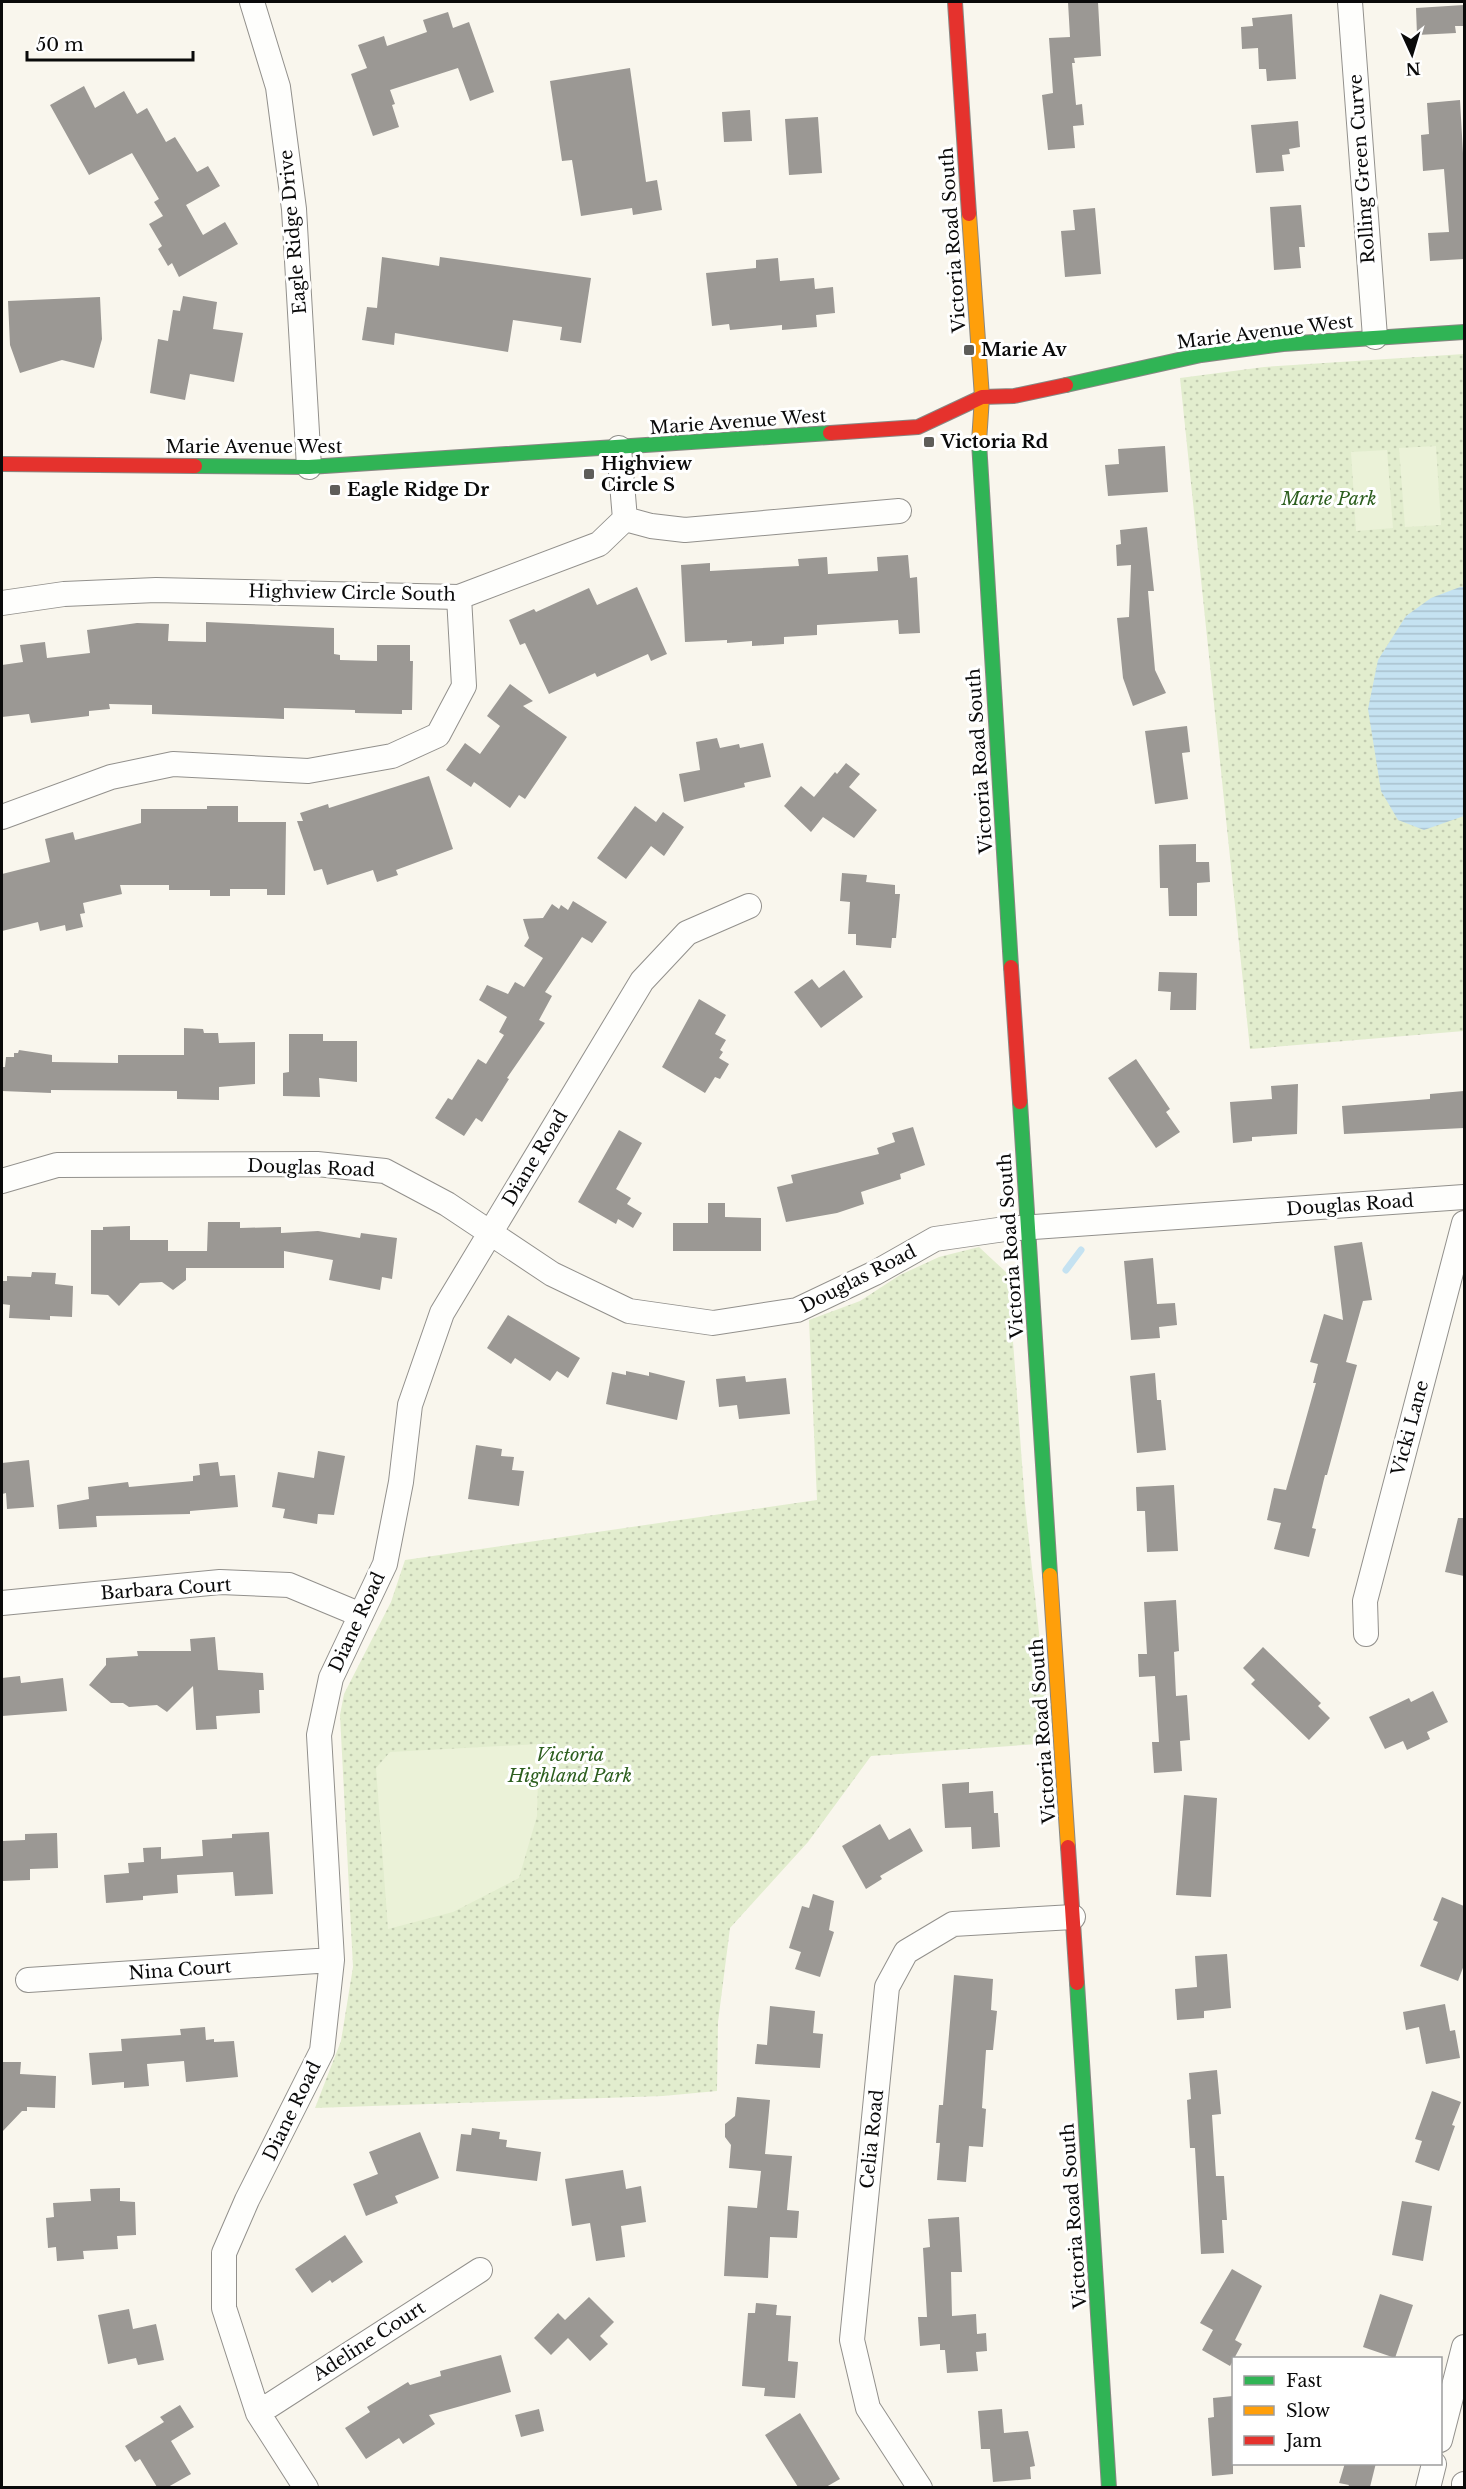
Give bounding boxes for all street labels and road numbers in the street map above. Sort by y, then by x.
street label: Rolling Green Curve [1344,73,1380,265]
street label: Victoria Road South [936,147,971,334]
street label: Eagle Ridge Drive [275,149,311,315]
street label: Marie Avenue West [1176,310,1354,354]
street label: Marie Avenue West [649,405,827,439]
street label: Marie Avenue West [165,436,343,458]
street label: Highview Circle South [248,580,456,606]
street label: Victoria Road South [963,668,998,855]
street label: Diane Road [498,1106,572,1210]
street label: Victoria Road South [994,1153,1029,1340]
street label: Douglas Road [247,1155,375,1181]
street label: Douglas Road [1286,1190,1414,1220]
street label: Douglas Road [796,1240,920,1318]
street label: Vicki Lane [1386,1378,1433,1479]
street label: Diane Road [324,1568,390,1676]
street label: Barbara Court [100,1573,232,1605]
street label: Victoria Road South [1026,1638,1061,1825]
street label: Nina Court [128,1955,232,1985]
street label: Diane Road [258,2058,326,2164]
street label: Celia Road [856,2088,888,2190]
street label: Victoria Road South [1057,2123,1092,2310]
street label: Adeline Court [308,2296,429,2386]

